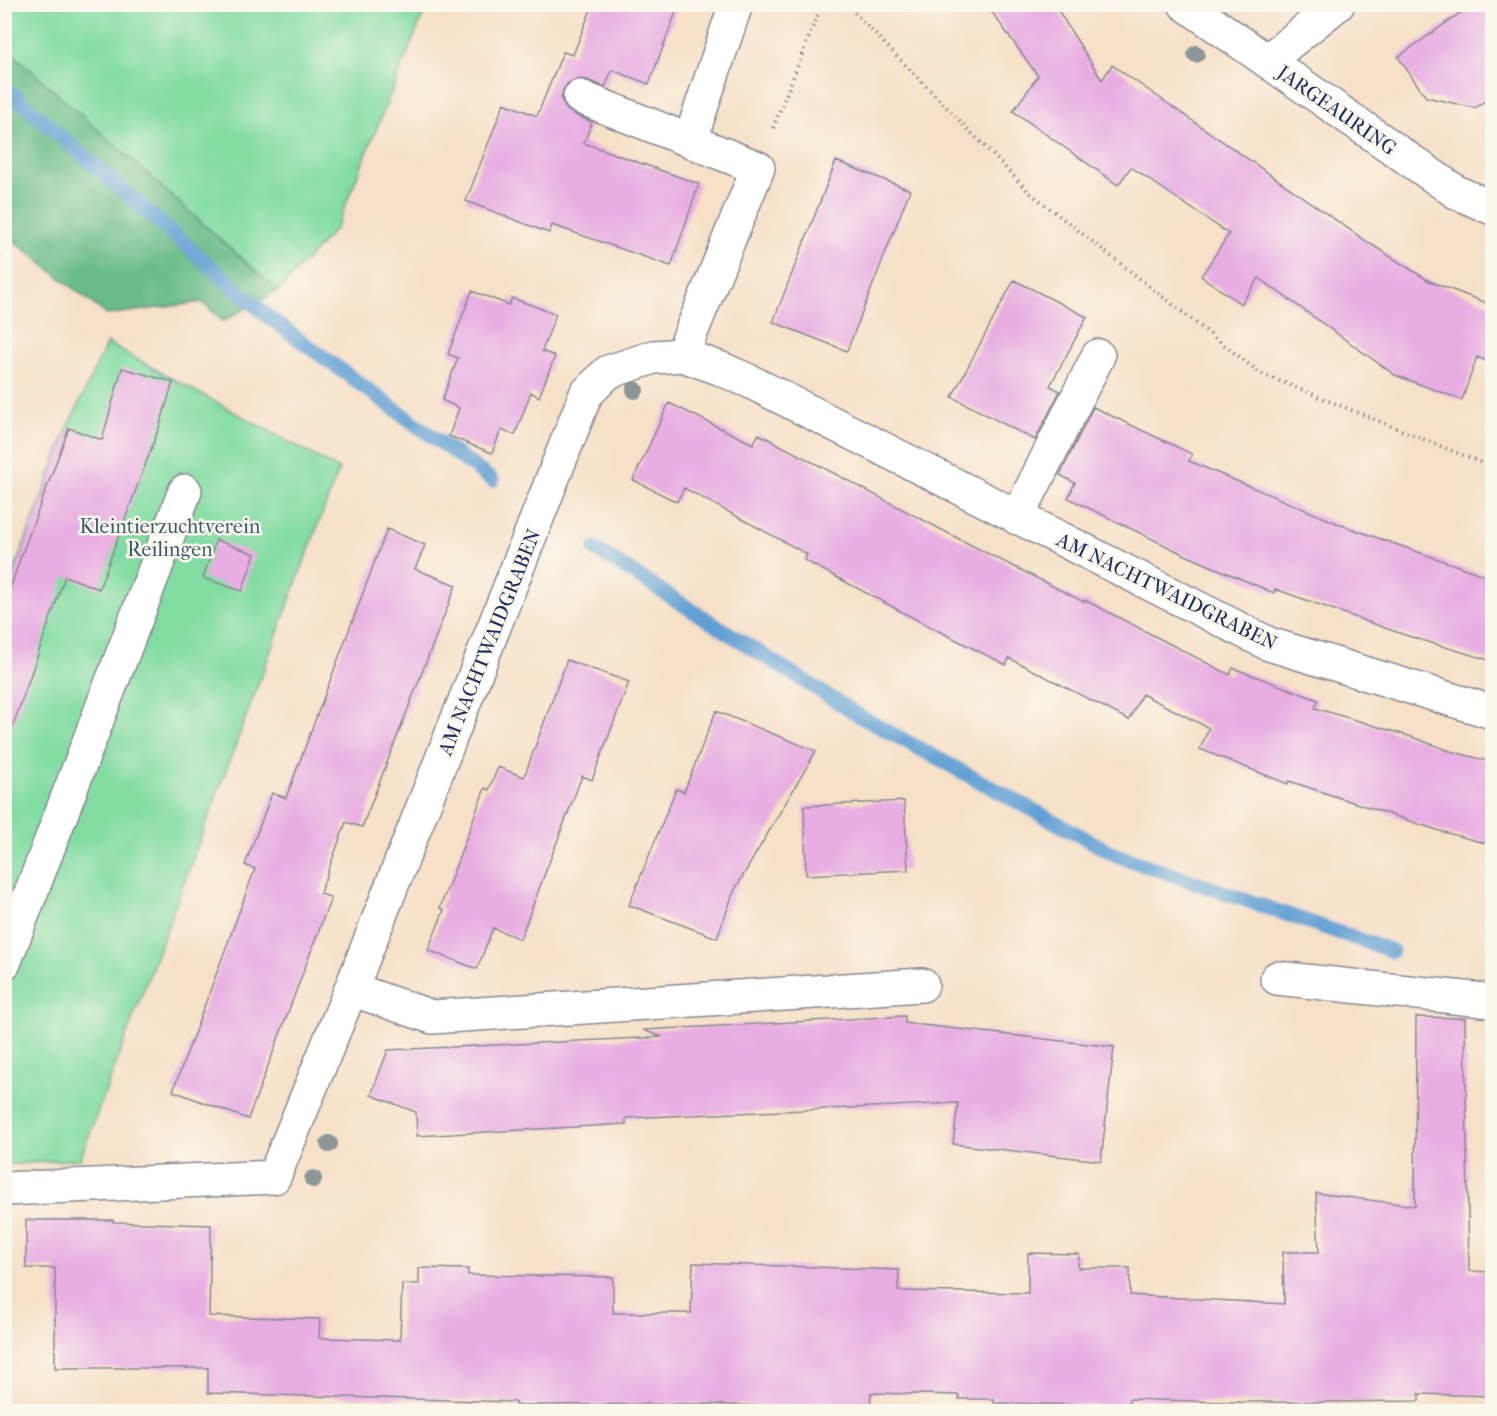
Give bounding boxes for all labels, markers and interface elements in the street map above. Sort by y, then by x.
street label: JARGEAURING [1271,60,1401,160]
park label: Kleintierzuchtverein Reilingen [80,515,261,561]
street label: AM NACHTWAIDGRABEN [433,526,545,760]
street label: AM NACHTWAIDGRABEN [1052,528,1281,655]

